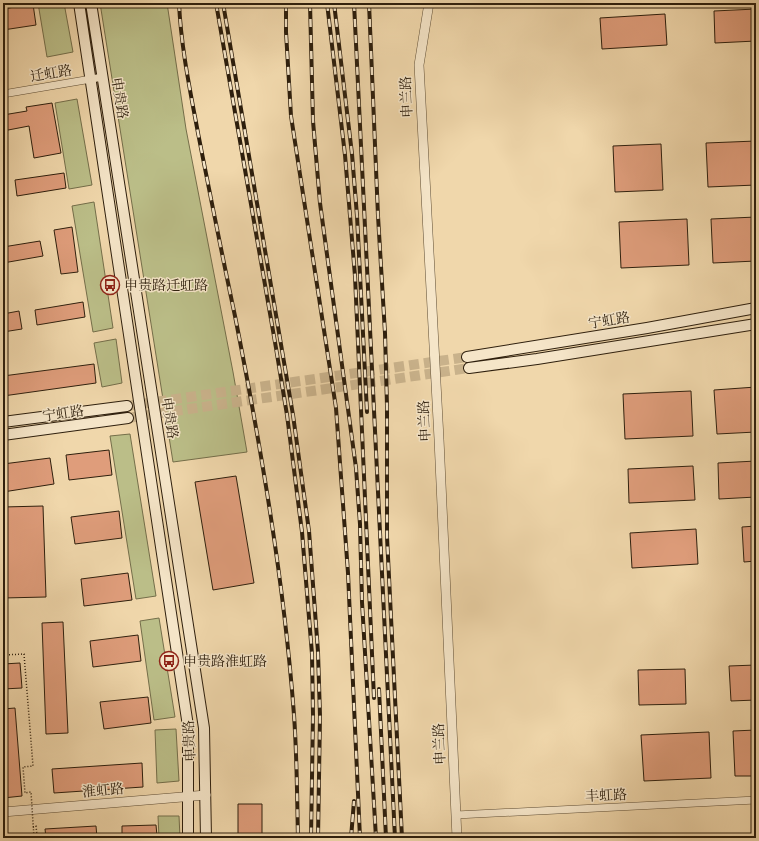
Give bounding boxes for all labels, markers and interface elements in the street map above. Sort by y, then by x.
street label: 迁虹路 [29,61,73,85]
street label: 申贵路 [108,76,132,120]
street label: 申兰路 [396,76,416,118]
bus stop icon: 申贵路迁虹路 [99,274,121,296]
place label: 申贵路迁虹路 [124,276,208,294]
street label: 宁虹路 [587,308,631,332]
street label: 申贵路 [158,396,182,440]
street label: 申兰路 [414,400,434,442]
street label: 宁虹路 [41,401,85,425]
bus stop icon: 申贵路淮虹路 [158,650,180,672]
place label: 申贵路淮虹路 [183,652,267,670]
street label: 申贵路 [179,720,199,762]
street label: 申兰路 [429,723,449,765]
street label: 淮虹路 [81,779,125,801]
street label: 丰虹路 [585,785,627,805]

